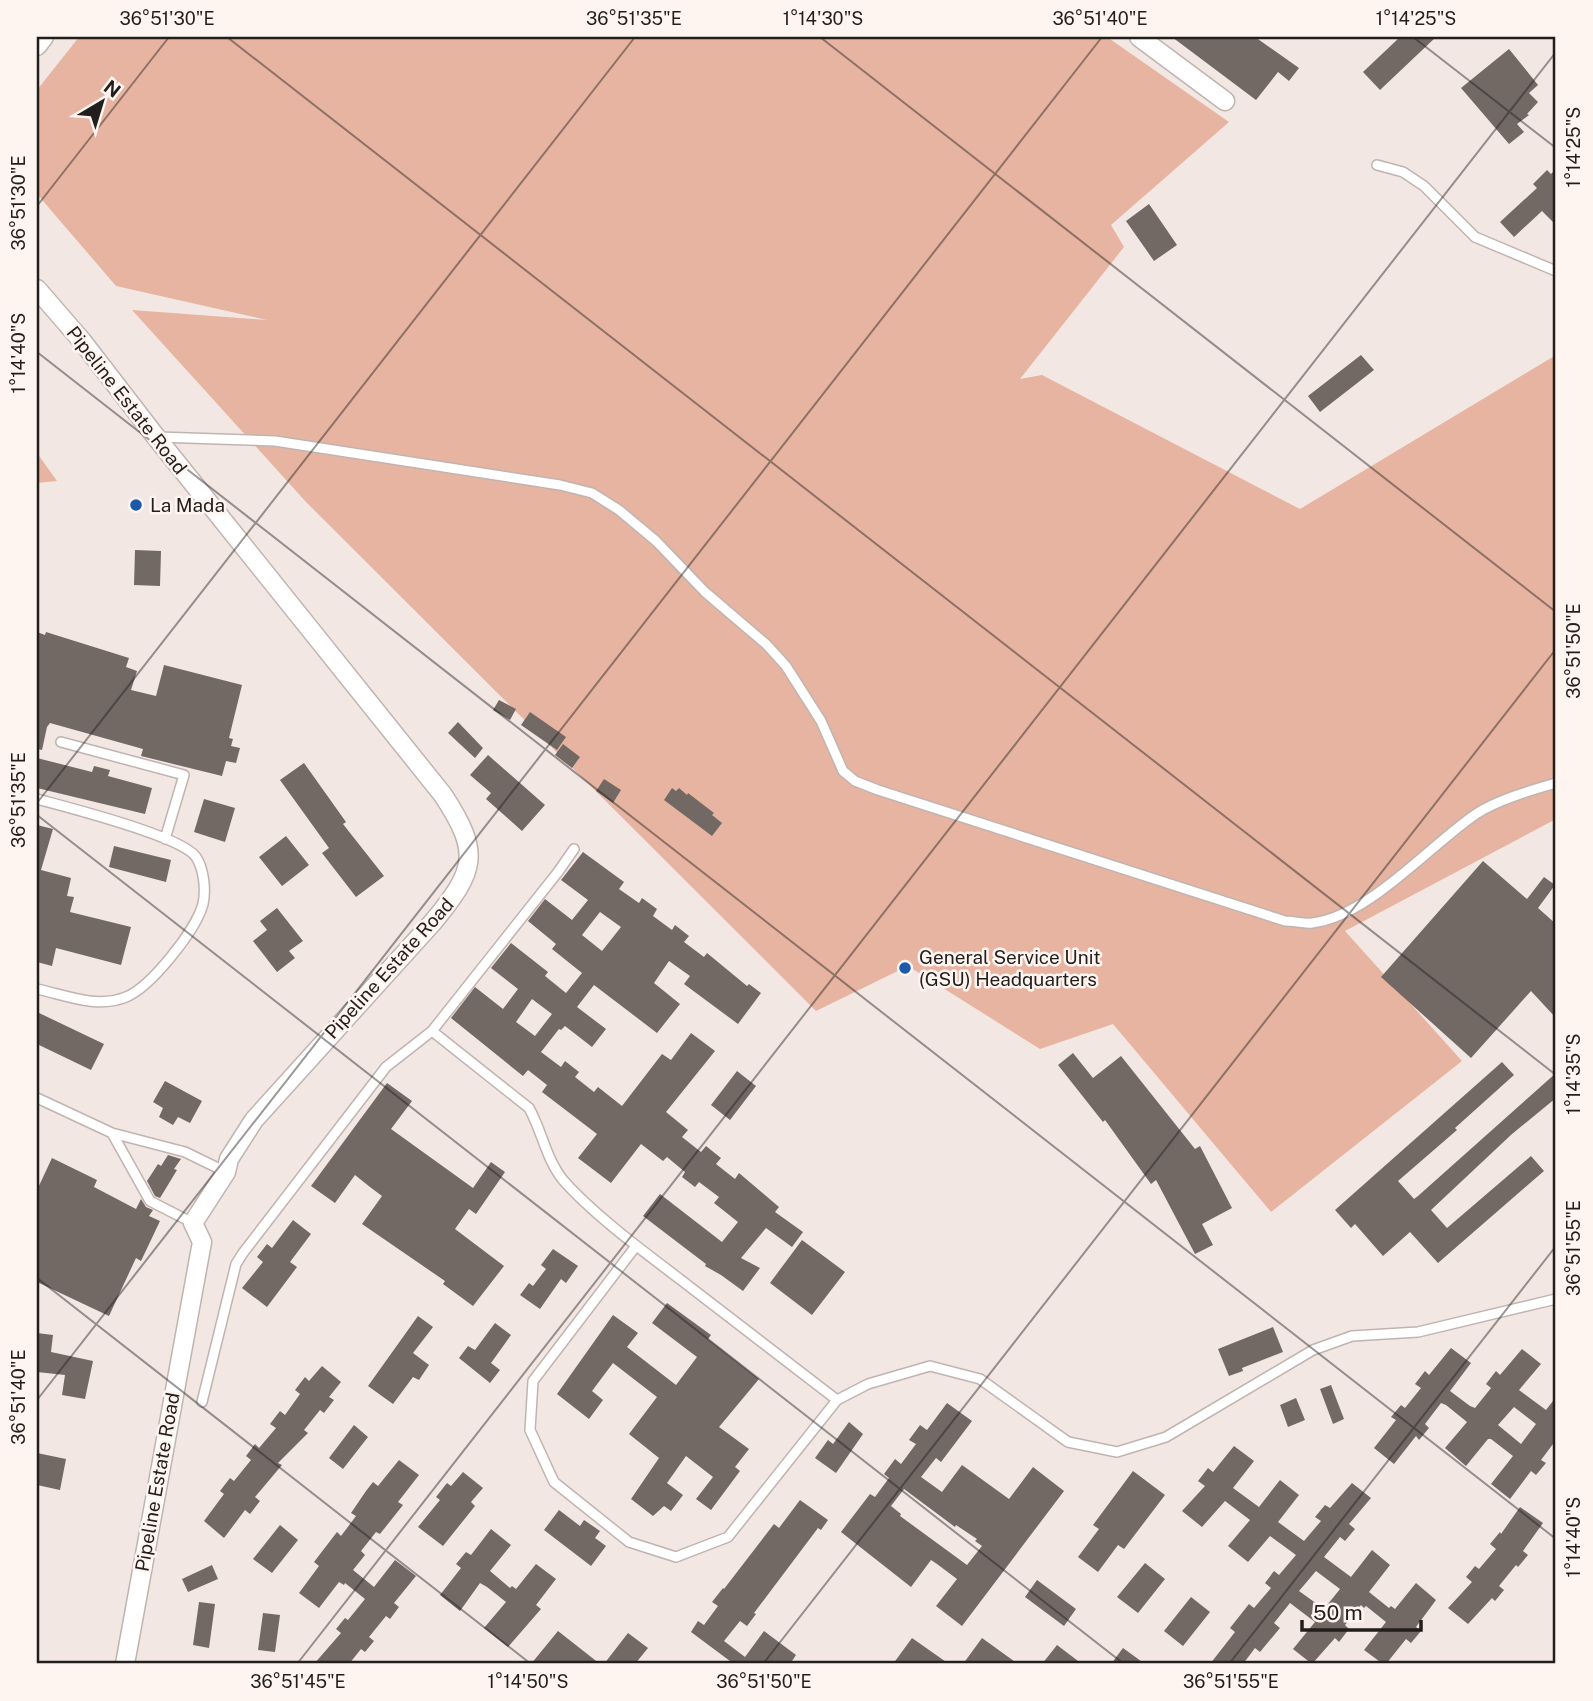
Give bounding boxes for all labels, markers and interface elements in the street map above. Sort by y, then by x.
text: 36°51'30"E [119,8,215,29]
text: 36°51'35"E [586,8,682,29]
text: 1°14'30"S [783,8,863,29]
text: 36°51'40"E [1052,8,1148,29]
text: 1°14'25"S [1376,8,1456,29]
north arrow [66,66,136,136]
text: N [100,75,125,102]
text: 1°14'25"S [1563,107,1584,187]
text: 36°51'30"E [8,155,29,251]
text: 1°14'40"S [8,313,29,393]
street label: Pipeline Estate Road [62,322,192,478]
place label: La Mada [150,494,225,516]
marker: La Mada [128,497,144,513]
text: 36°51'50"E [1563,603,1584,699]
text: 36°51'35"E [8,752,29,848]
street label: Pipeline Estate Road [320,893,458,1043]
place label: General Service Unit (GSU) Headquarters [919,946,1101,990]
marker: General Service Unit (GSU) Headquarters [897,960,913,976]
text: 1°14'35"S [1563,1033,1584,1115]
text: 36°51'55"E [1563,1200,1584,1296]
text: 36°51'40"E [8,1349,29,1445]
street label: Pipeline Estate Road [130,1391,184,1573]
text: 1°14'40"S [1563,1497,1584,1577]
scale bar [1302,1589,1422,1633]
text: 50 m [1313,1600,1363,1625]
text: 36°51'45"E [250,1671,346,1692]
text: 1°14'50"S [487,1671,569,1692]
text: 36°51'50"E [716,1671,812,1692]
text: 36°51'55"E [1183,1671,1279,1692]

